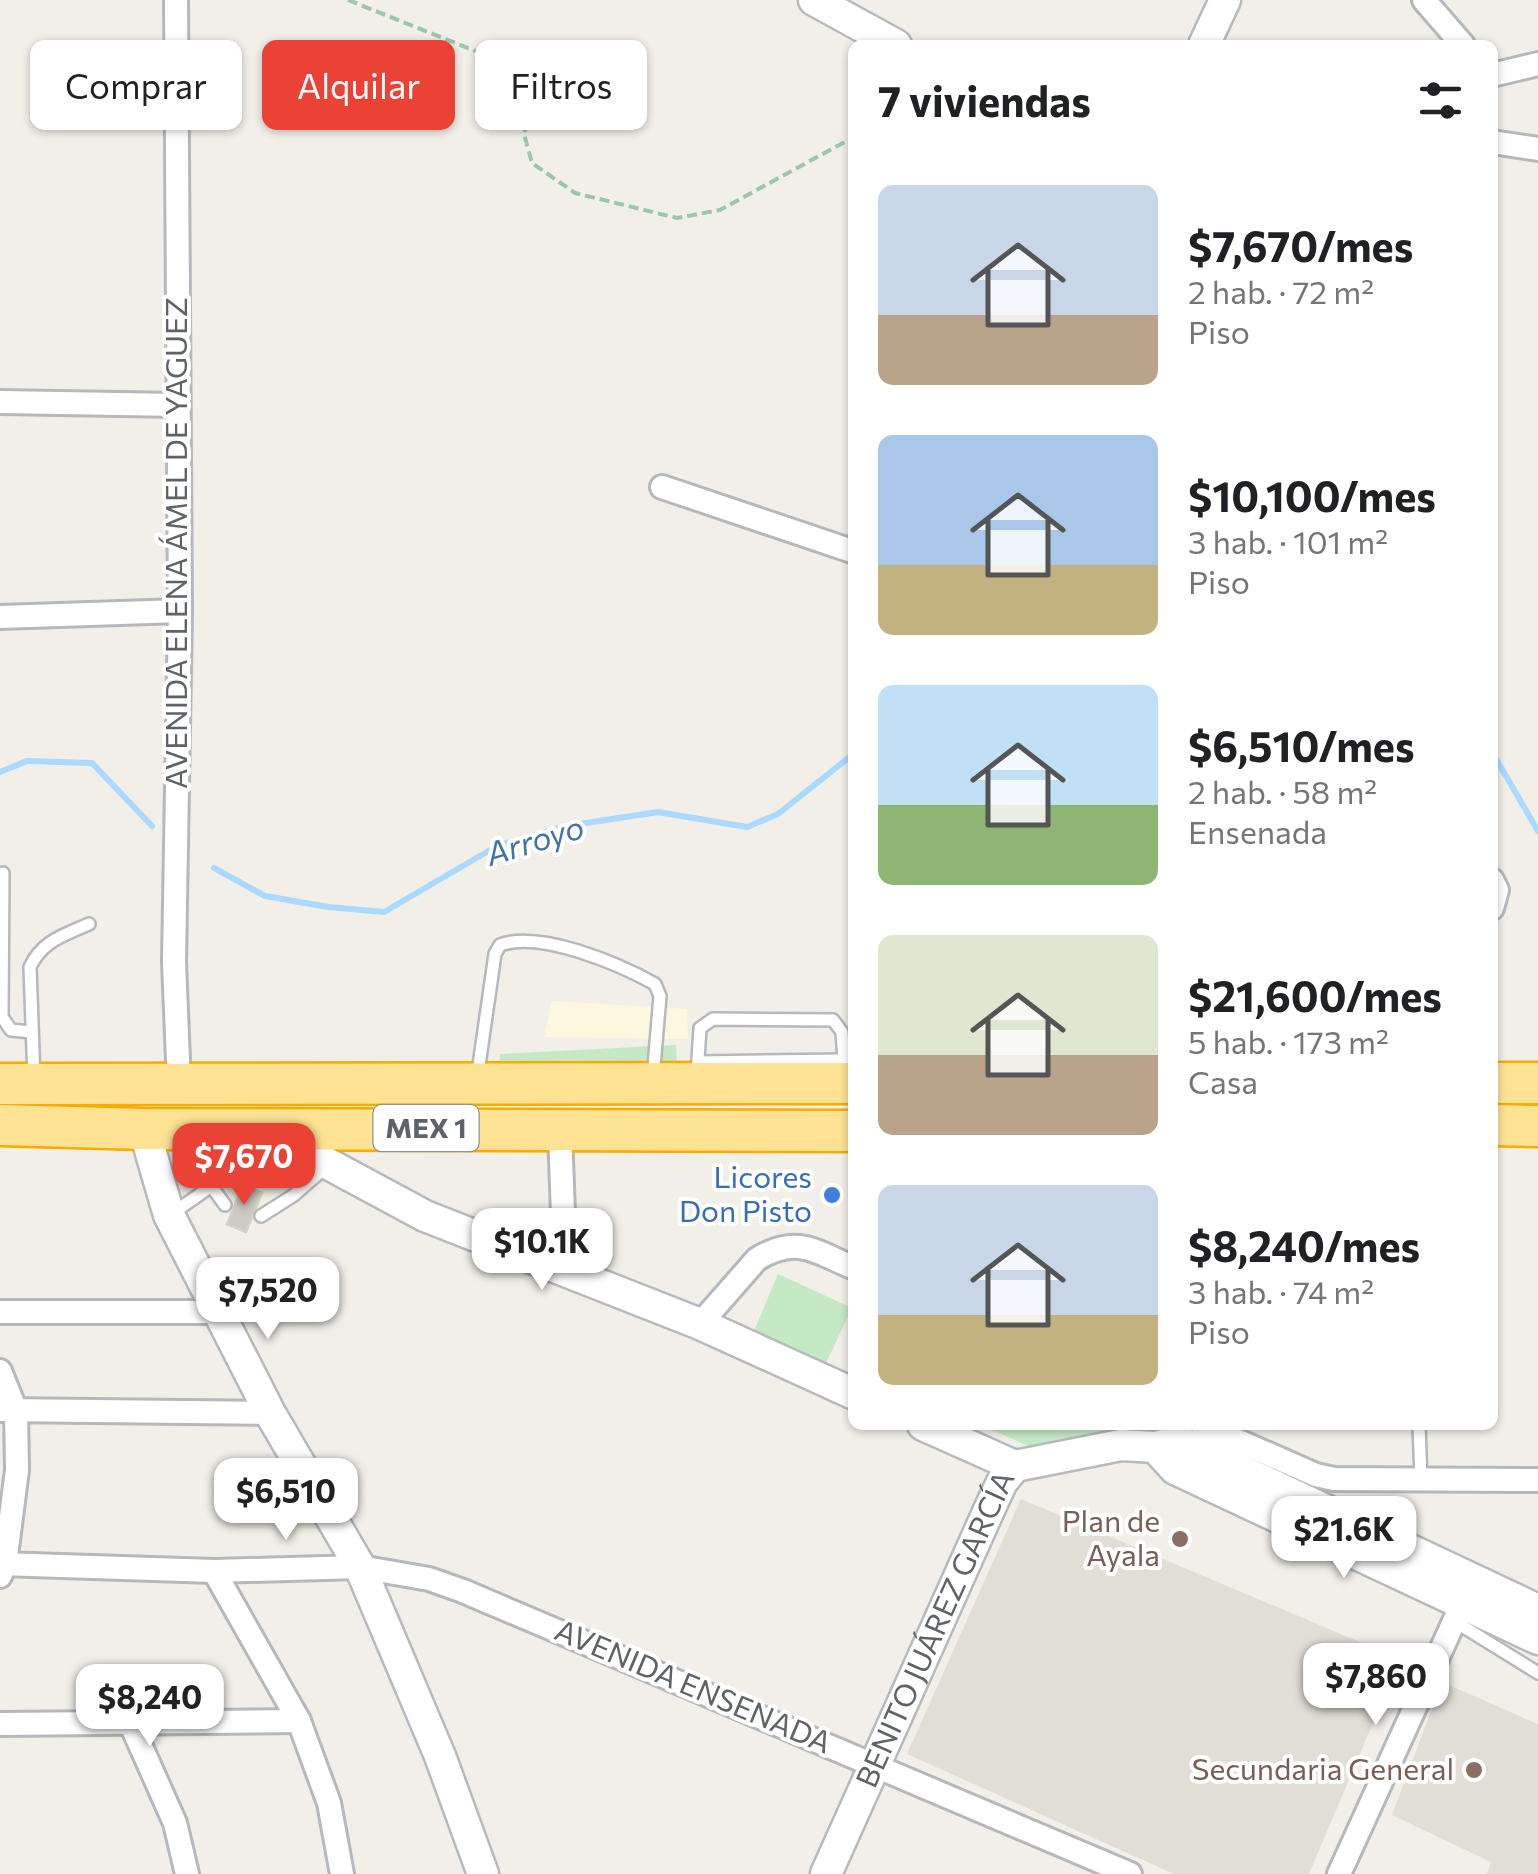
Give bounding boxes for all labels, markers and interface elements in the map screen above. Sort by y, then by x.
chip: Comprar [30,40,242,130]
chip: Alquilar [262,40,455,130]
chip: Filtros [475,40,647,130]
icon: filters [1413,73,1468,128]
text: 7 viviendas [878,74,1091,126]
text: $7,670/mes [1188,219,1413,271]
icon: home [958,225,1078,345]
text: 2 hab. · 72 m² [1188,271,1374,311]
street label: AVENIDA ELENA ÁMEL DE YAGUEZ [156,297,193,789]
text: Piso [1188,311,1250,351]
text: $10,100/mes [1188,469,1436,521]
icon: home [958,475,1078,595]
text: 3 hab. · 101 m² [1188,521,1388,561]
text: Piso [1188,561,1250,601]
text: $6,510/mes [1188,719,1415,771]
icon: home [958,725,1078,845]
text: 2 hab. · 58 m² [1188,771,1377,811]
water label: Arroyo [480,805,588,873]
text: Ensenada [1188,811,1327,851]
text: $21,600/mes [1188,969,1442,1021]
icon: home [958,975,1078,1095]
text: 5 hab. · 173 m² [1188,1021,1389,1061]
text: Casa [1188,1061,1258,1101]
road number: MEX 1 [374,1105,478,1151]
pin: $7,670 [163,1123,325,1208]
text: $7,670 [194,1135,294,1175]
place label: Licores Don Pisto [679,1157,812,1228]
marker: Licores Don Pisto [821,1184,843,1206]
pin: $10.1K [461,1208,623,1293]
text: $8,240/mes [1188,1219,1420,1271]
text: $10.1K [494,1220,590,1260]
icon: home [958,1225,1078,1345]
pin: $7,520 [187,1257,349,1342]
text: $7,520 [218,1269,318,1309]
text: 3 hab. · 74 m² [1188,1271,1374,1311]
text: Piso [1188,1311,1250,1351]
pin: $6,510 [205,1458,367,1543]
street label: BENITO JUÁREZ GARCÍA [846,1464,1021,1792]
text: $6,510 [236,1470,336,1510]
pin: $21.6K [1263,1496,1425,1581]
place label: Plan de Ayala [1062,1501,1160,1572]
text: $21.6K [1293,1508,1395,1548]
marker: Plan de Ayala [1169,1528,1191,1550]
street label: AVENIDA ENSENADA [550,1610,838,1760]
pin: $7,860 [1295,1643,1457,1728]
text: $7,860 [1325,1655,1427,1695]
pin: $8,240 [69,1664,231,1749]
text: $8,240 [98,1676,202,1716]
place label: Secundaria General [1192,1749,1454,1786]
marker: Secundaria General [1463,1759,1485,1781]

